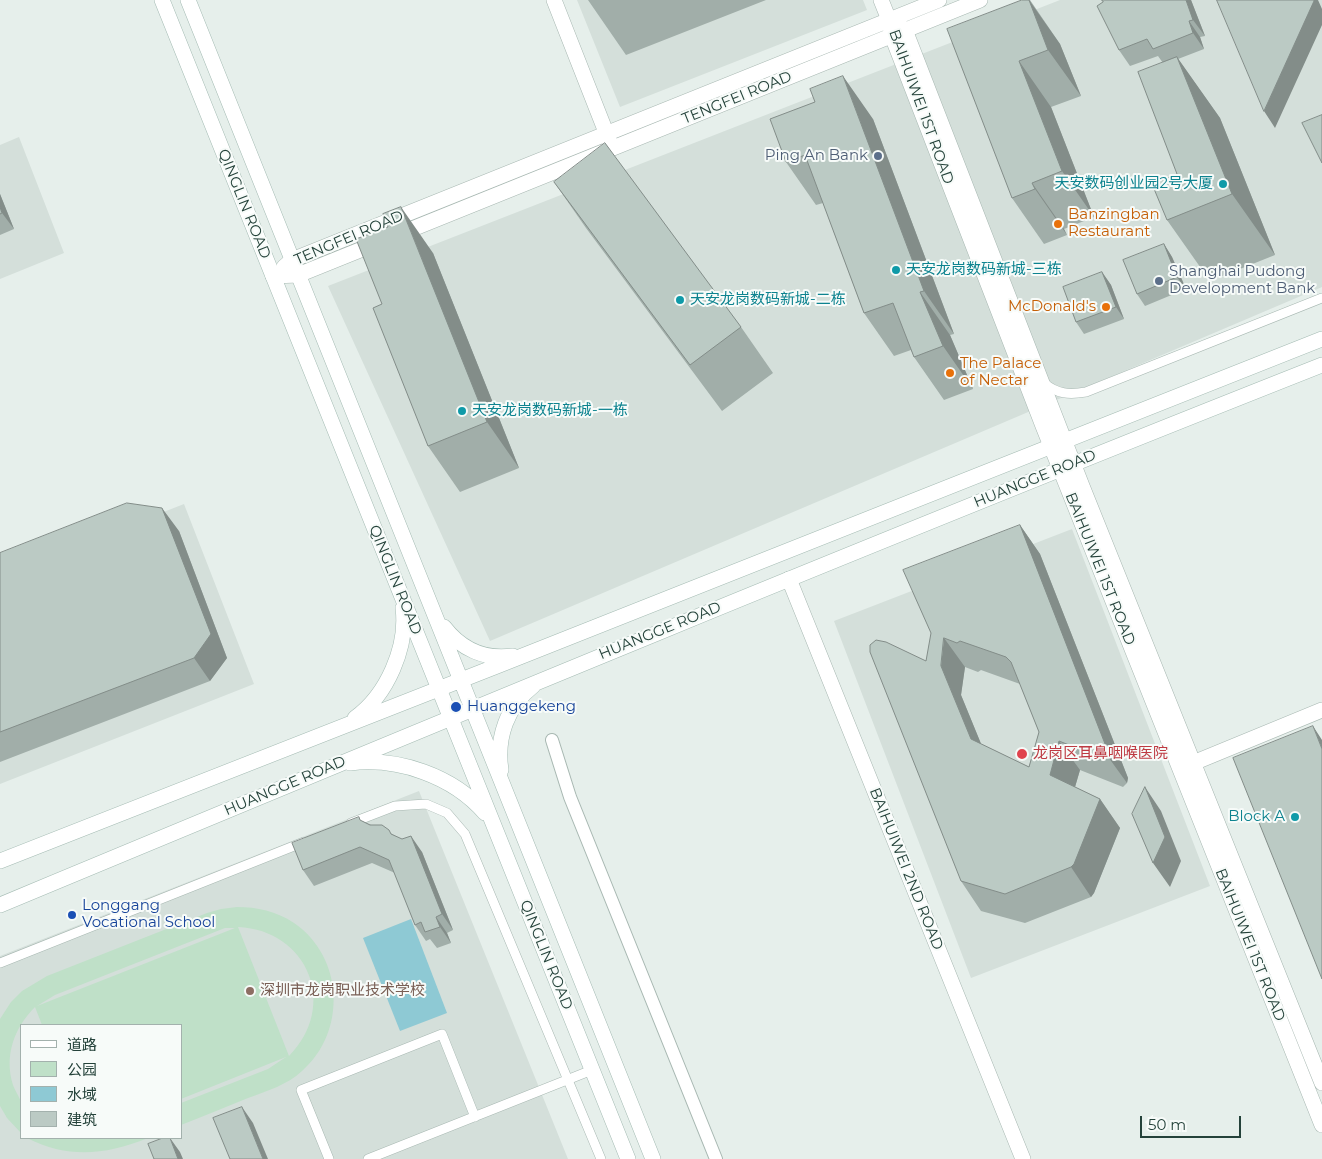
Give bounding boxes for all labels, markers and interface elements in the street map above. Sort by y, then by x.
street label: BAIHUIWEI 1ST ROAD [885,27,957,187]
street label: TENGFEI ROAD [679,68,795,128]
street label: QINGLIN ROAD [214,146,274,262]
place label: Ping An Bank [765,147,868,165]
marker: Ping An Bank [872,150,884,162]
place label: 天安数码创业园2号大厦 [1054,175,1213,193]
marker: 天安数码创业园2号大厦 [1217,178,1229,190]
place label: Banzingban Restaurant [1068,206,1160,241]
street label: TENGFEI ROAD [292,207,406,269]
marker: Banzingban Restaurant [1052,218,1064,230]
place label: 天安龙岗数码新城-三栋 [906,261,1062,279]
place label: Shanghai Pudong Development Bank [1169,263,1315,298]
marker: 天安龙岗数码新城-三栋 [890,264,902,276]
marker: Shanghai Pudong Development Bank [1153,275,1165,287]
place label: 天安龙岗数码新城-二栋 [690,291,846,309]
marker: 天安龙岗数码新城-二栋 [674,294,686,306]
place label: McDonald's [1008,298,1096,316]
marker: McDonald's [1100,301,1112,313]
place label: The Palace of Nectar [960,355,1041,390]
marker: The Palace of Nectar [944,367,956,379]
place label: 天安龙岗数码新城-一栋 [472,402,628,420]
marker: 天安龙岗数码新城-一栋 [456,405,468,417]
street label: HUANGGE ROAD [971,446,1099,512]
street label: BAIHUIWEI 1ST ROAD [1061,490,1139,648]
street label: QINGLIN ROAD [365,522,425,638]
street label: HUANGGE ROAD [596,598,724,664]
place label: Huanggekeng [467,698,576,716]
marker: Huanggekeng [449,700,463,714]
place label: 龙岗区耳鼻咽喉医院 [1033,745,1168,763]
marker: 龙岗区耳鼻咽喉医院 [1015,747,1029,761]
street label: HUANGGE ROAD [221,752,349,820]
street label: BAIHUIWEI 2ND ROAD [865,785,947,953]
place label: Block A [1228,808,1285,826]
marker: Block A [1289,811,1301,823]
street label: BAIHUIWEI 1ST ROAD [1211,866,1289,1024]
place label: Longgang Vocational School [82,897,215,932]
street label: QINGLIN ROAD [516,897,576,1013]
marker: Longgang Vocational School [66,909,78,921]
place label: 深圳市龙岗职业技术学校 [260,982,425,1000]
marker: 深圳市龙岗职业技术学校 [244,985,256,997]
legend [20,1024,182,1139]
text: 道路 [67,1035,97,1054]
text: 公园 [67,1060,97,1079]
text: 水域 [67,1085,97,1104]
scale bar [1142,1106,1243,1138]
text: 建筑 [67,1110,97,1129]
text: 50 m [1148,1115,1186,1134]

